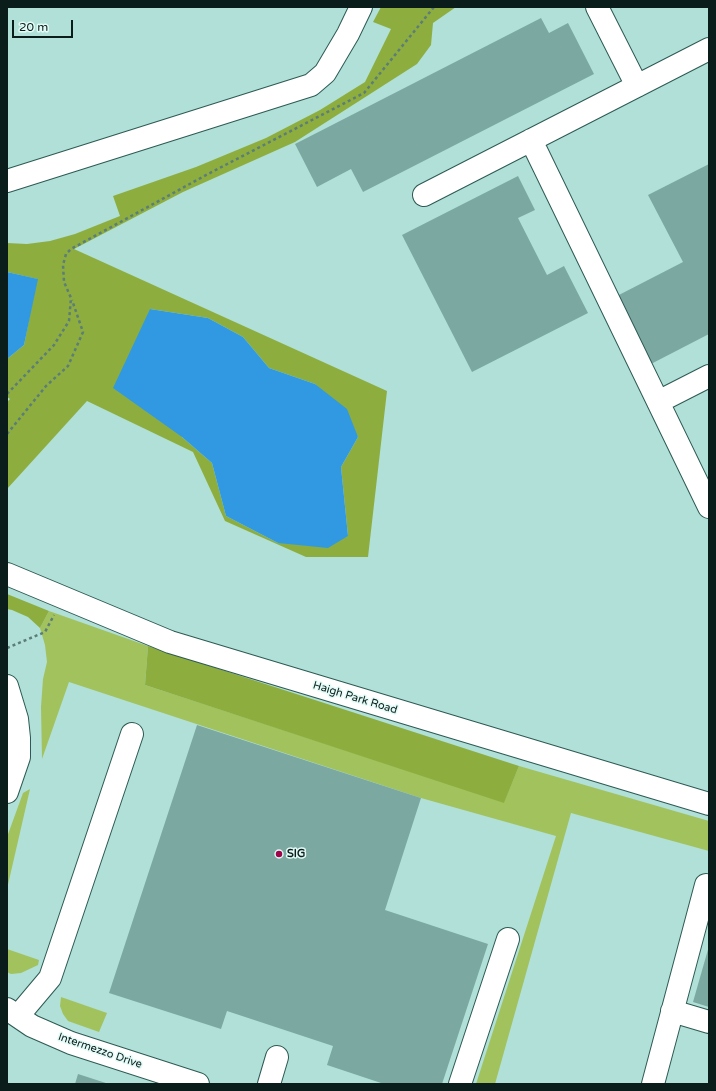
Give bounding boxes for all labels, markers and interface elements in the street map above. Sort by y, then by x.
scale bar [14,12,75,38]
text: 20 m [19,20,48,34]
street label: Haigh Park Road [311,679,399,717]
place label: SIG [287,847,305,861]
marker: SIG [274,849,284,859]
street label: Intermezzo Drive [56,1030,144,1072]

